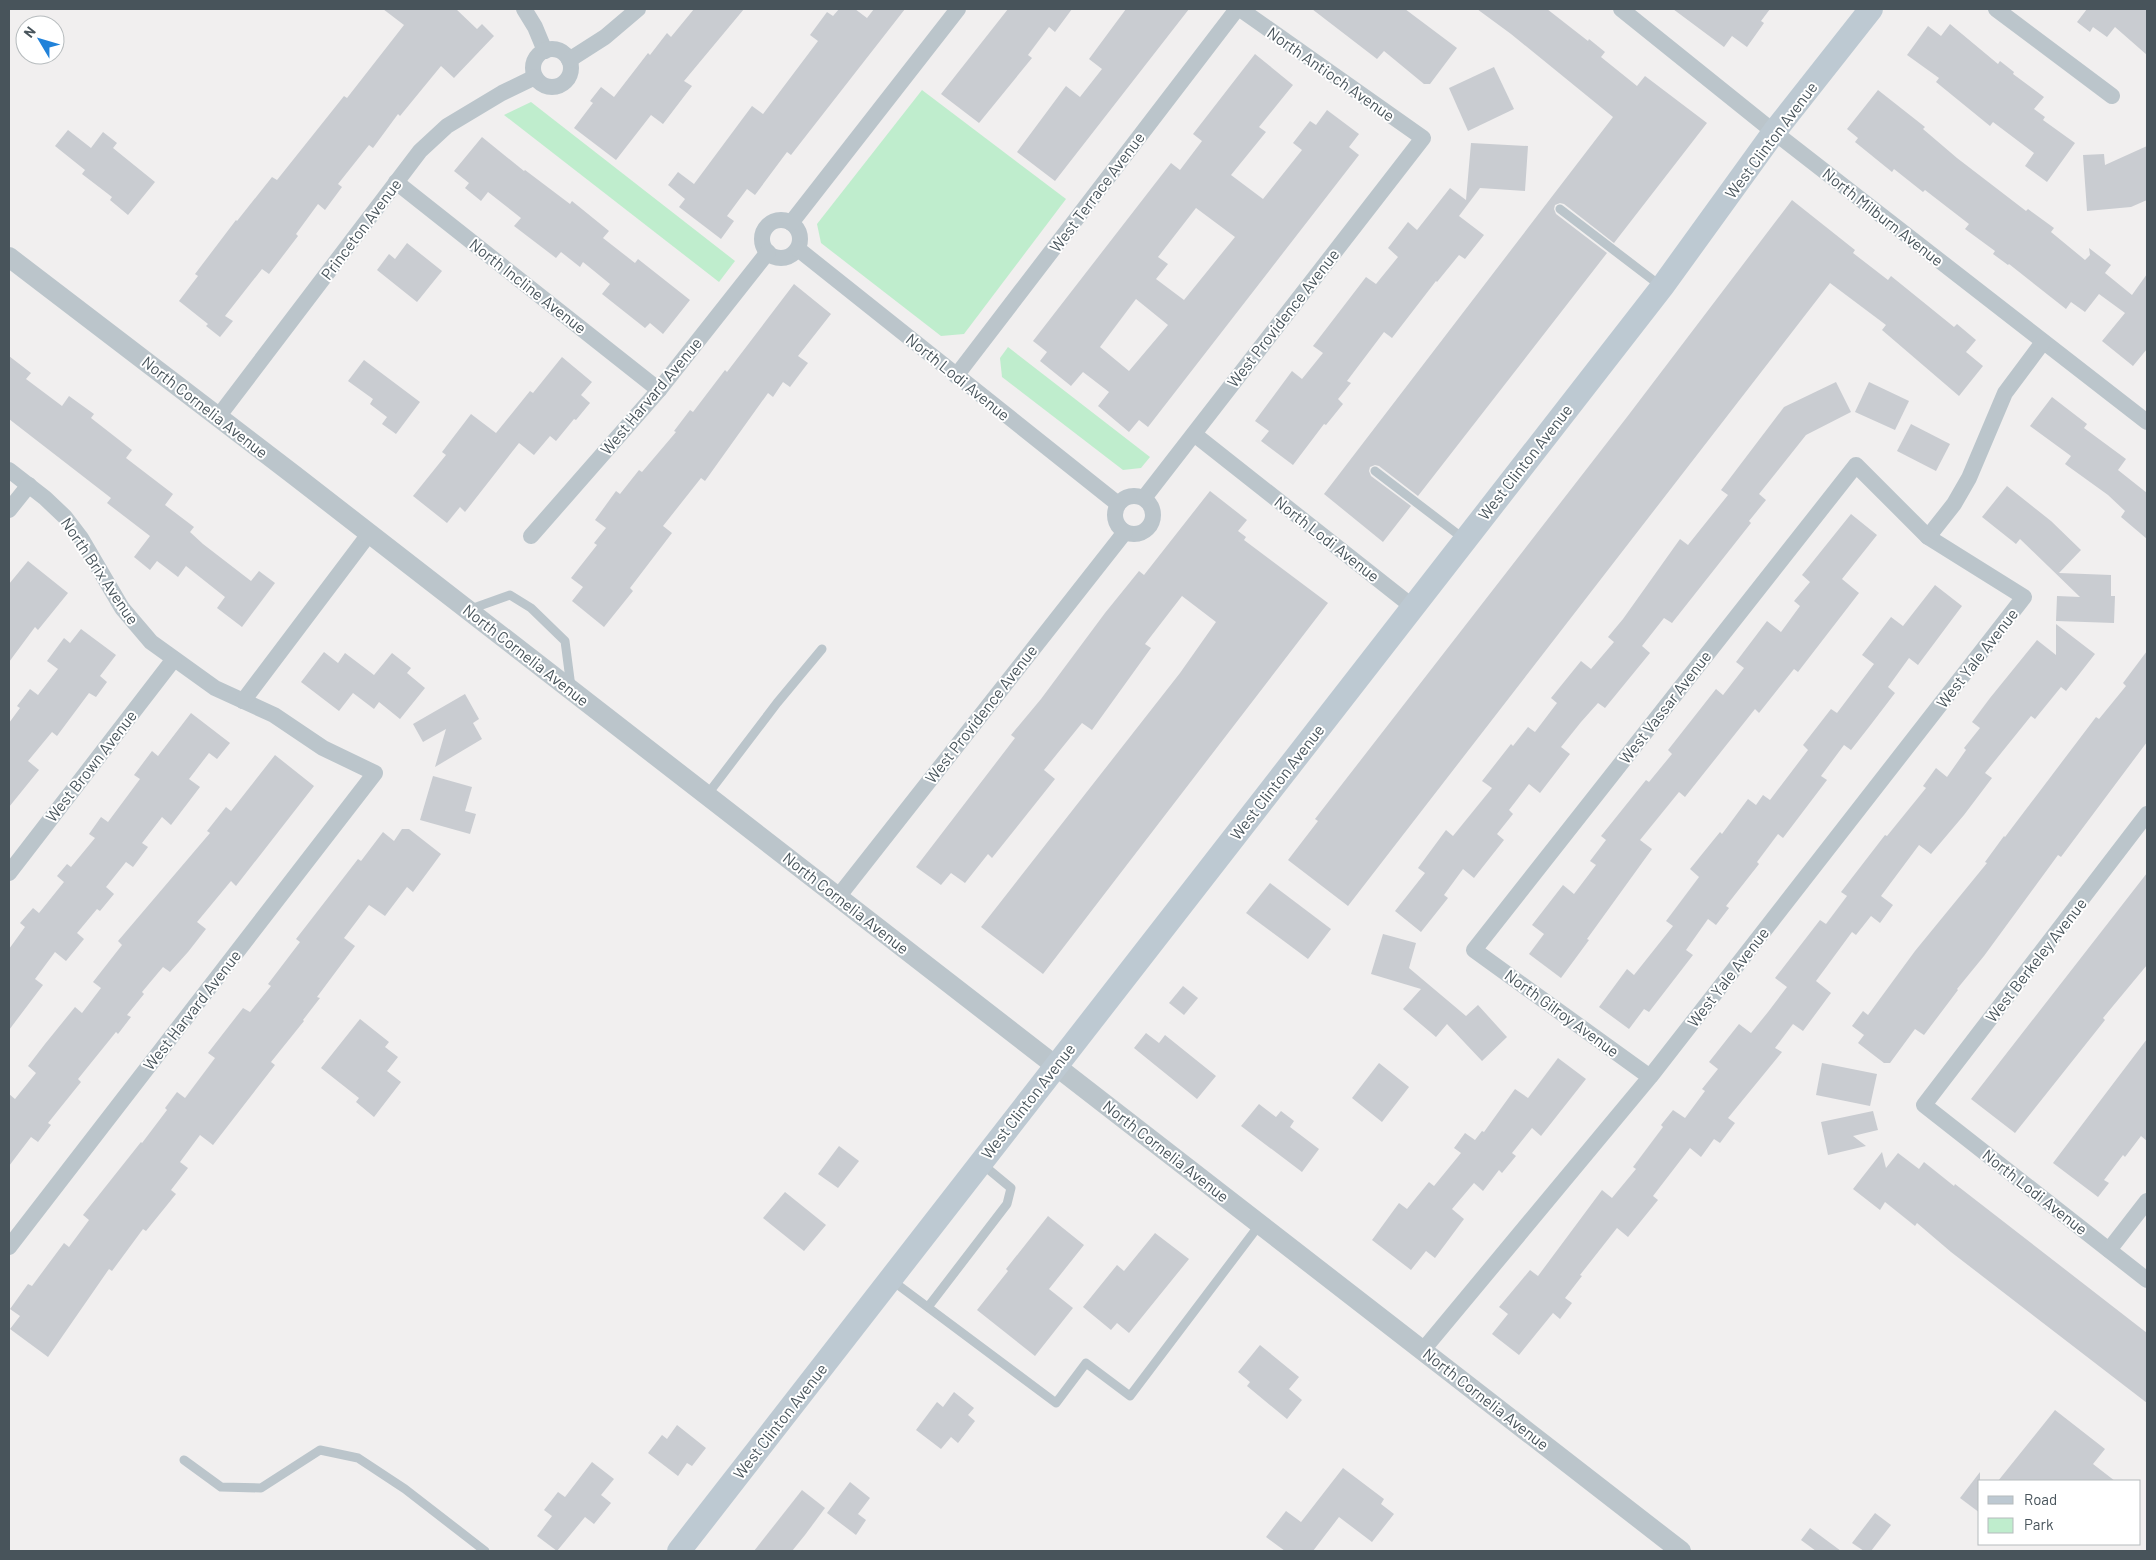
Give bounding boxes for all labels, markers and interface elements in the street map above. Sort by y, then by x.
north arrow [15,15,65,65]
street label: North Antioch Avenue [1264,22,1399,125]
text: N [20,23,39,41]
street label: West Clinton Avenue [1720,78,1821,202]
street label: West Terrace Avenue [1045,128,1148,256]
street label: North Milburn Avenue [1819,163,1948,270]
street label: Princeton Avenue [316,174,405,283]
street label: North Incline Avenue [466,234,591,337]
street label: West Providence Avenue [1223,245,1343,391]
street label: North Lodi Avenue [903,329,1014,424]
street label: West Harvard Avenue [596,333,705,458]
street label: North Cornelia Avenue [139,352,272,462]
street label: West Clinton Avenue [1474,400,1576,523]
street label: North Lodi Avenue [1271,492,1384,585]
street label: North Brix Avenue [58,514,143,628]
street label: North Cornelia Avenue [460,600,593,710]
street label: West Yale Avenue [1932,604,2021,711]
street label: West Providence Avenue [921,641,1041,787]
street label: West Vassar Avenue [1615,646,1715,767]
street label: West Brown Avenue [41,706,140,825]
street label: West Clinton Avenue [1226,720,1328,843]
street label: North Cornelia Avenue [780,848,913,958]
street label: West Berkeley Avenue [1981,894,2090,1026]
street label: West Yale Avenue [1683,923,1772,1030]
street label: West Harvard Avenue [139,946,244,1074]
street label: North Gilroy Avenue [1502,965,1623,1060]
street label: West Clinton Avenue [977,1039,1079,1162]
street label: North Cornelia Avenue [1100,1096,1233,1206]
street label: North Lodi Avenue [1979,1145,2092,1238]
street label: North Cornelia Avenue [1420,1344,1553,1454]
street label: West Clinton Avenue [729,1359,831,1482]
legend [1978,1480,2141,1545]
text: Road [2024,1490,2057,1508]
text: Park [2024,1515,2054,1533]

